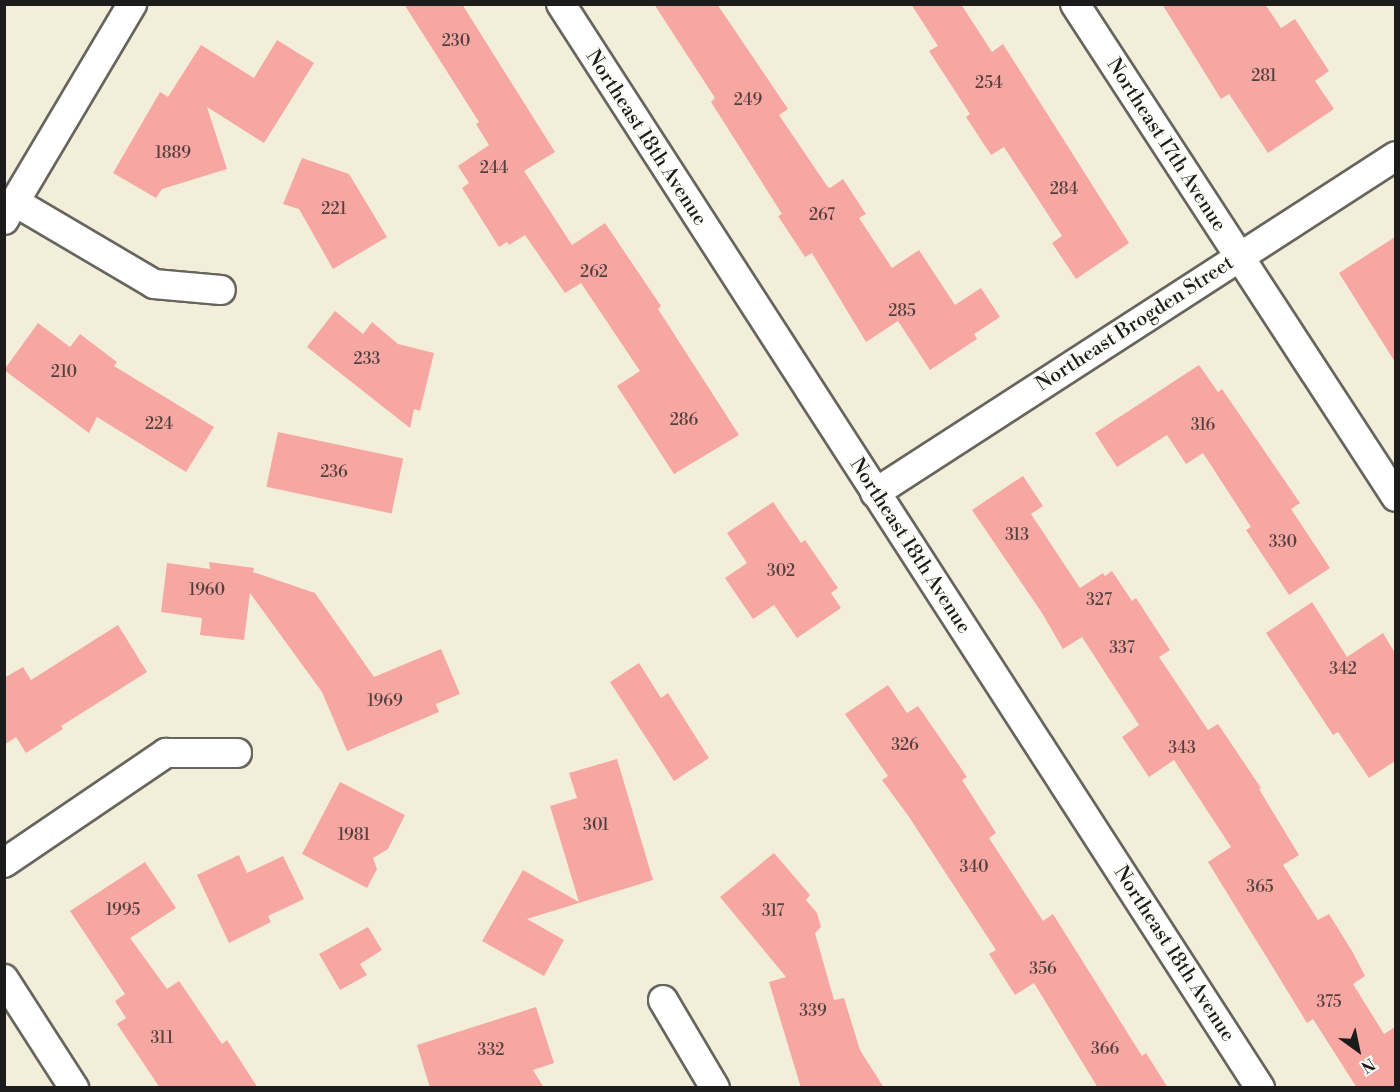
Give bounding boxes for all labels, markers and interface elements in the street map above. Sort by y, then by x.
house number: 230 [442,31,470,51]
street label: Northeast 18th Avenue [580,46,712,230]
street label: Northeast 17th Avenue [1101,54,1231,236]
house number: 281 [1251,66,1277,86]
house number: 254 [975,73,1003,93]
house number: 249 [734,90,762,110]
house number: 1889 [155,143,191,163]
house number: 244 [480,158,508,178]
house number: 284 [1050,179,1078,199]
house number: 221 [321,199,347,219]
house number: 267 [809,205,835,225]
street label: Northeast Brogden Street [1032,251,1238,397]
house number: 262 [580,262,608,282]
house number: 285 [888,301,916,321]
house number: 233 [354,349,380,369]
house number: 210 [51,362,77,382]
house number: 286 [670,410,698,430]
house number: 224 [145,414,173,434]
house number: 316 [1191,415,1215,435]
street label: Northeast 18th Avenue [844,454,976,638]
house number: 236 [320,462,348,482]
house number: 313 [1005,525,1029,545]
house number: 330 [1269,532,1297,552]
house number: 302 [767,561,795,581]
house number: 1960 [189,580,225,600]
house number: 327 [1086,590,1112,610]
house number: 337 [1109,638,1135,658]
house number: 342 [1329,659,1357,679]
house number: 1969 [367,691,403,711]
house number: 326 [891,735,919,755]
house number: 343 [1168,738,1196,758]
house number: 301 [583,815,609,835]
house number: 1981 [338,825,370,845]
house number: 340 [959,857,989,877]
street label: Northeast 18th Avenue [1108,862,1240,1046]
house number: 365 [1246,877,1274,897]
house number: 1995 [106,900,140,920]
house number: 317 [762,901,784,921]
house number: 356 [1029,959,1057,979]
house number: 375 [1316,992,1342,1012]
house number: 339 [799,1001,827,1021]
north arrow [1328,1020,1388,1080]
house number: 311 [151,1028,173,1048]
house number: 366 [1091,1039,1119,1059]
house number: 332 [478,1040,504,1060]
text: N [1357,1053,1379,1077]

